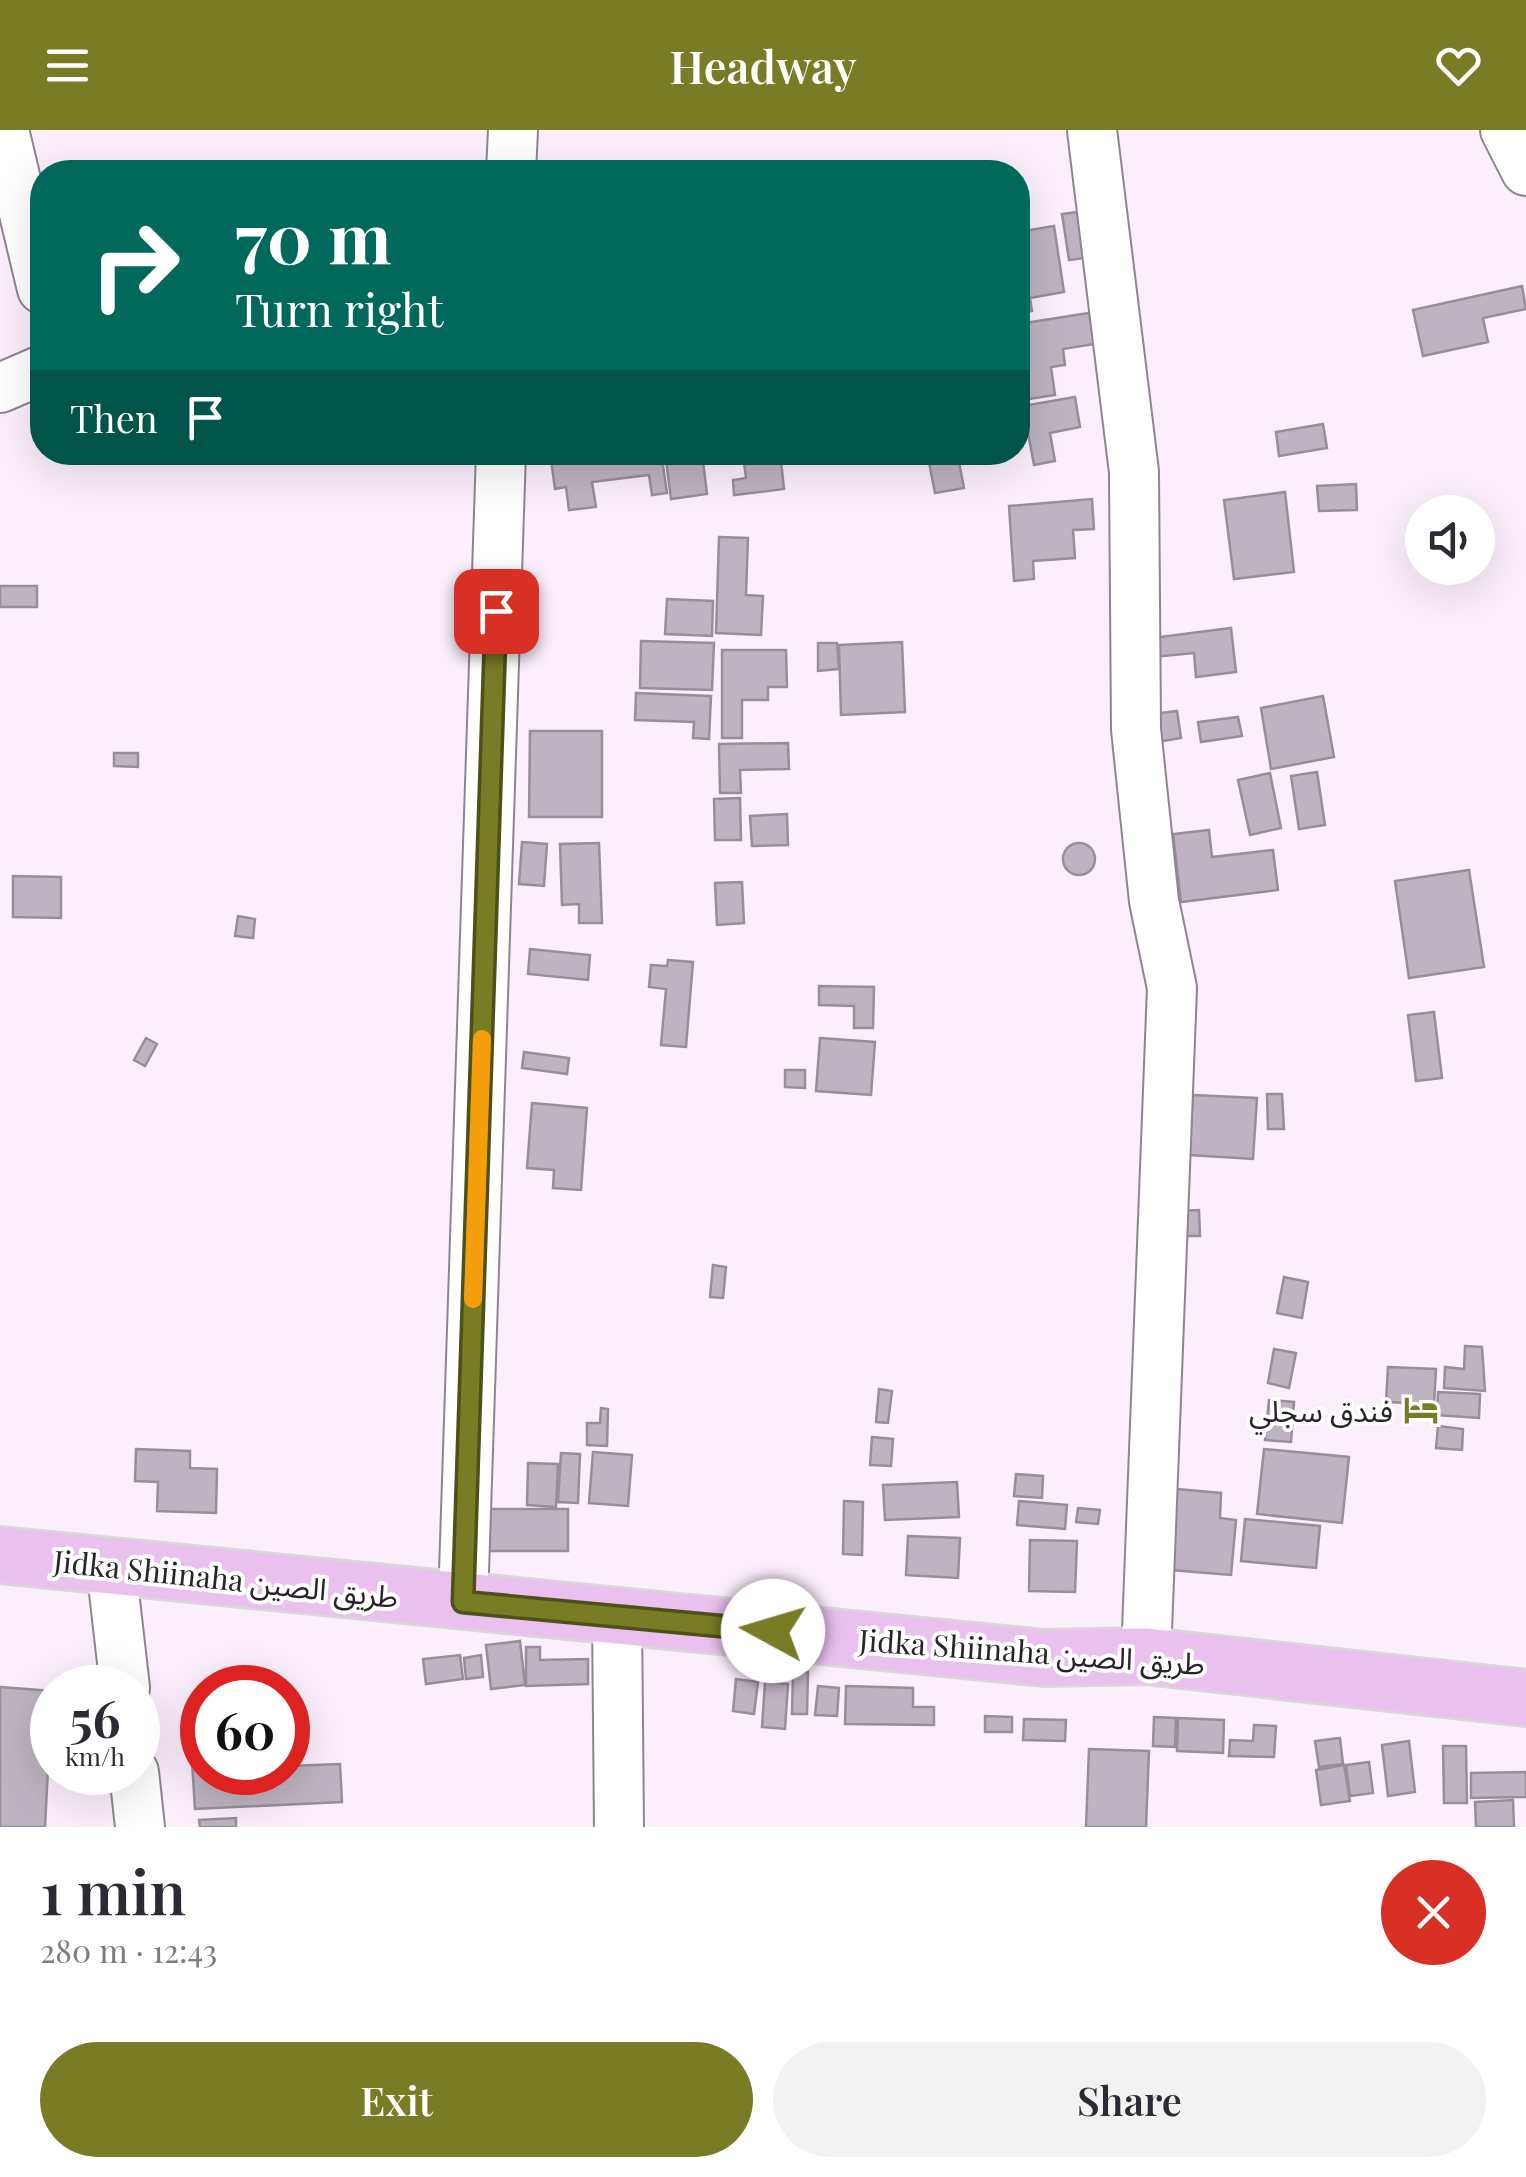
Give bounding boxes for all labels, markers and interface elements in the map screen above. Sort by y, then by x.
text: Headway [669,35,857,95]
icon: menu [40,38,95,93]
icon: heart [1431,38,1486,93]
text: 70 m [235,188,392,282]
icon: right [70,200,200,330]
text: Turn right [235,278,443,338]
icon: arrive [178,390,233,445]
text: Then [70,392,158,443]
map controls [1405,495,1495,585]
button: sound [1405,495,1495,585]
pin [454,569,539,654]
icon: arrive [469,584,524,639]
place label: فندق سجلي [1249,1390,1393,1435]
hotel icon: فندق سجلي [1402,1391,1440,1429]
street label: Jidka Shiinaha طريق الصين [51,1540,400,1616]
position arrow [721,1579,825,1683]
street label: Jidka Shiinaha طريق الصين [857,1619,1206,1683]
speed limit sign: 60 [180,1665,310,1795]
text: 56 [69,1684,120,1751]
text: km/h [65,1739,125,1772]
text: 1 min [40,1850,186,1930]
button: close [1381,1860,1486,1965]
text: 280 m · 12:43 [40,1928,217,1971]
button: Exit [40,2042,753,2157]
button: Share [773,2042,1486,2157]

